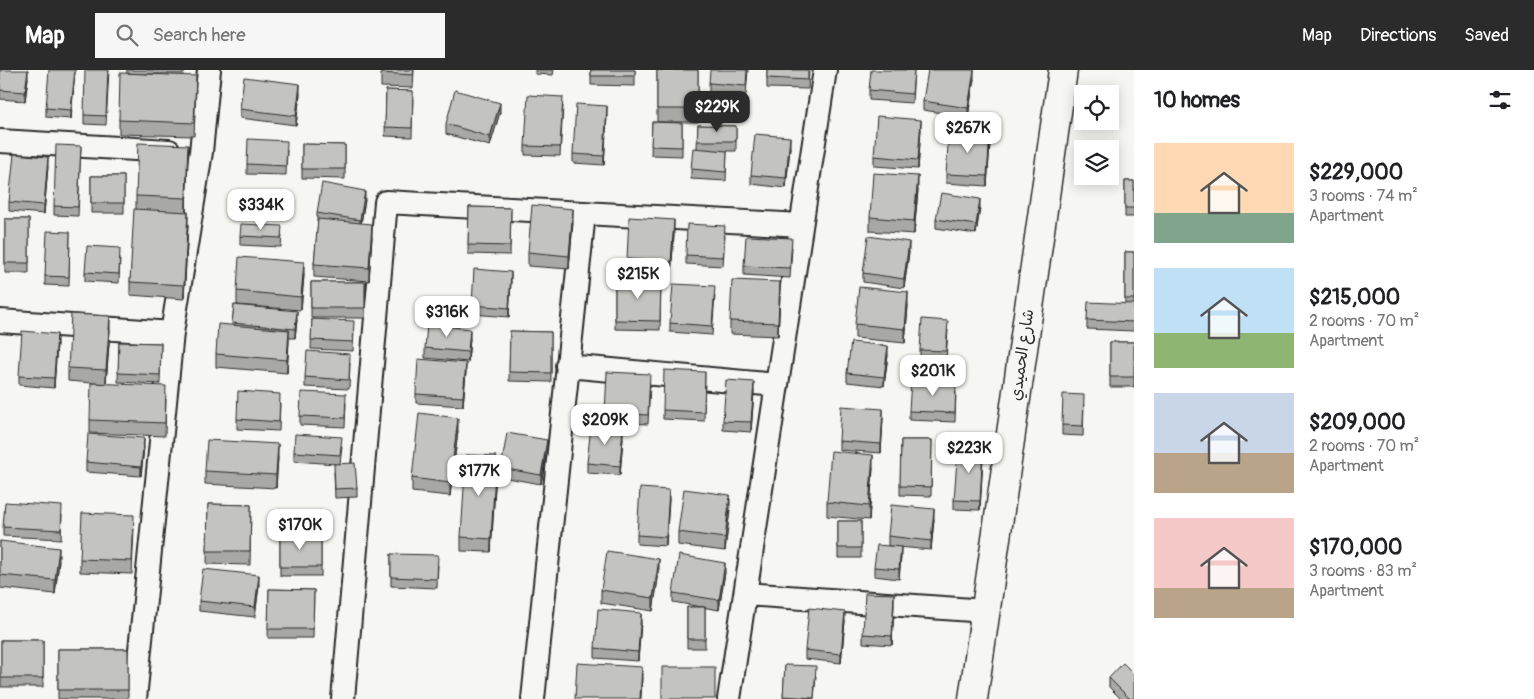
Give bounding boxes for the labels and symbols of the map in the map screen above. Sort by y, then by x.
pin: $229K [682,90,752,133]
pin: $267K [933,112,1003,154]
pin: $334K [226,189,296,231]
pin: $215K [603,258,673,300]
pin: $316K [412,296,482,338]
street label: شارع الحميدي [1006,308,1039,402]
pin: $201K [898,354,968,397]
pin: $209K [570,404,640,446]
pin: $223K [934,432,1004,474]
pin: $177K [444,454,514,497]
pin: $170K [265,508,335,551]

